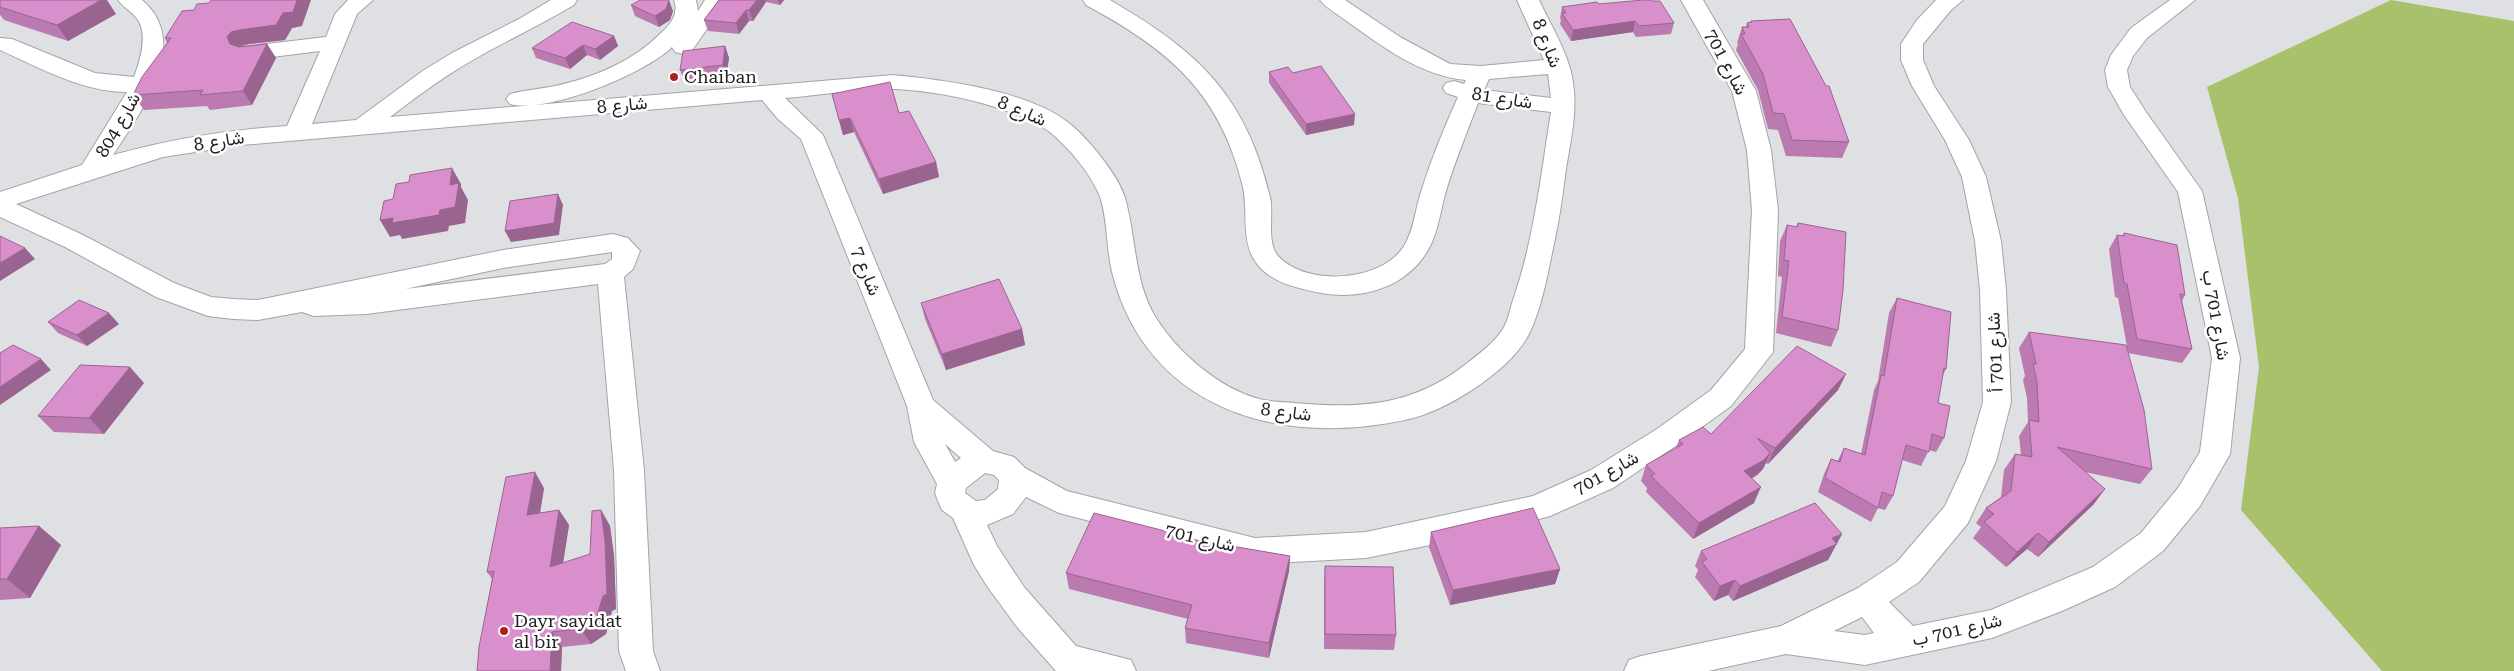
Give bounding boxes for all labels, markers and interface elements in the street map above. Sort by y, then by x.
street label: شارع 8 [1526,15,1567,71]
street label: شارع 701 [1699,25,1752,99]
place label: Chaiban [684,66,757,87]
marker: Chaiban [668,71,680,83]
street label: شارع 81 [1470,82,1534,115]
street label: شارع 804 [91,89,146,162]
street label: شارع 8 [994,91,1050,132]
street label: شارع 8 [596,92,648,119]
street label: شارع 8 [192,126,246,157]
street label: شارع 7 [845,243,886,299]
street label: شارع 701 ب [2196,268,2235,362]
street label: شارع 701 أ [1983,312,2008,392]
street label: شارع 8 [1259,398,1313,427]
street label: شارع 701 [1570,446,1643,501]
street label: شارع 701 [1163,519,1237,558]
street label: شارع 701 ب [1910,609,2004,652]
place label: Dayr sayidat al bir [514,610,622,652]
marker: Dayr sayidat al bir [498,625,510,637]

